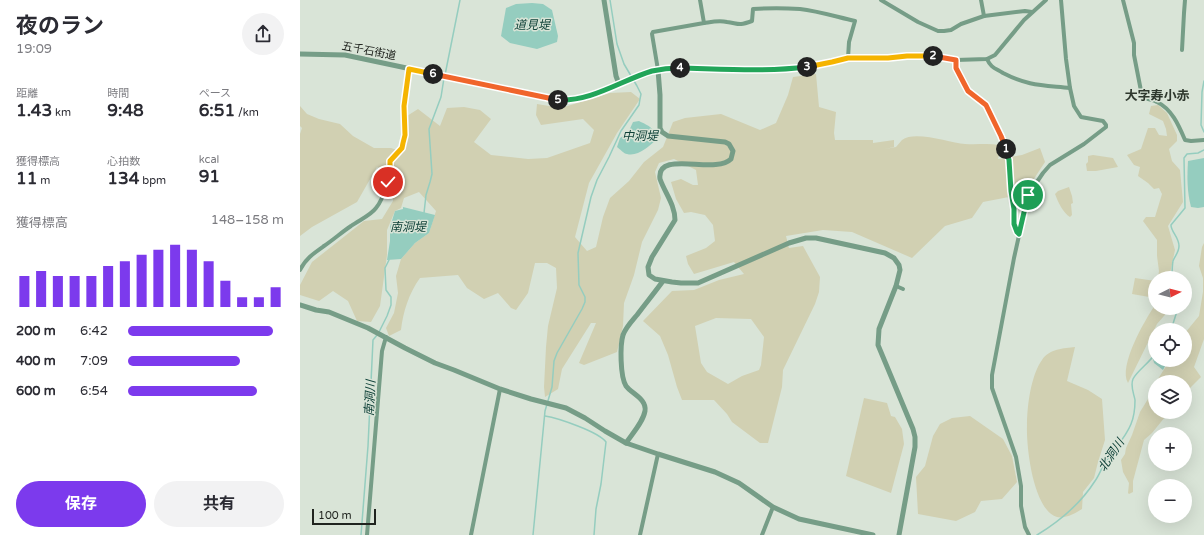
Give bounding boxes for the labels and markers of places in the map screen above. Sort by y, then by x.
pin: 2 [923,46,943,66]
pin: 3 [797,57,817,77]
pin: 4 [670,58,690,78]
pin: 6 [423,64,443,84]
pin: 5 [548,90,568,110]
pin: 1 [996,139,1016,159]
pin [371,165,405,199]
pin [1011,178,1045,212]

